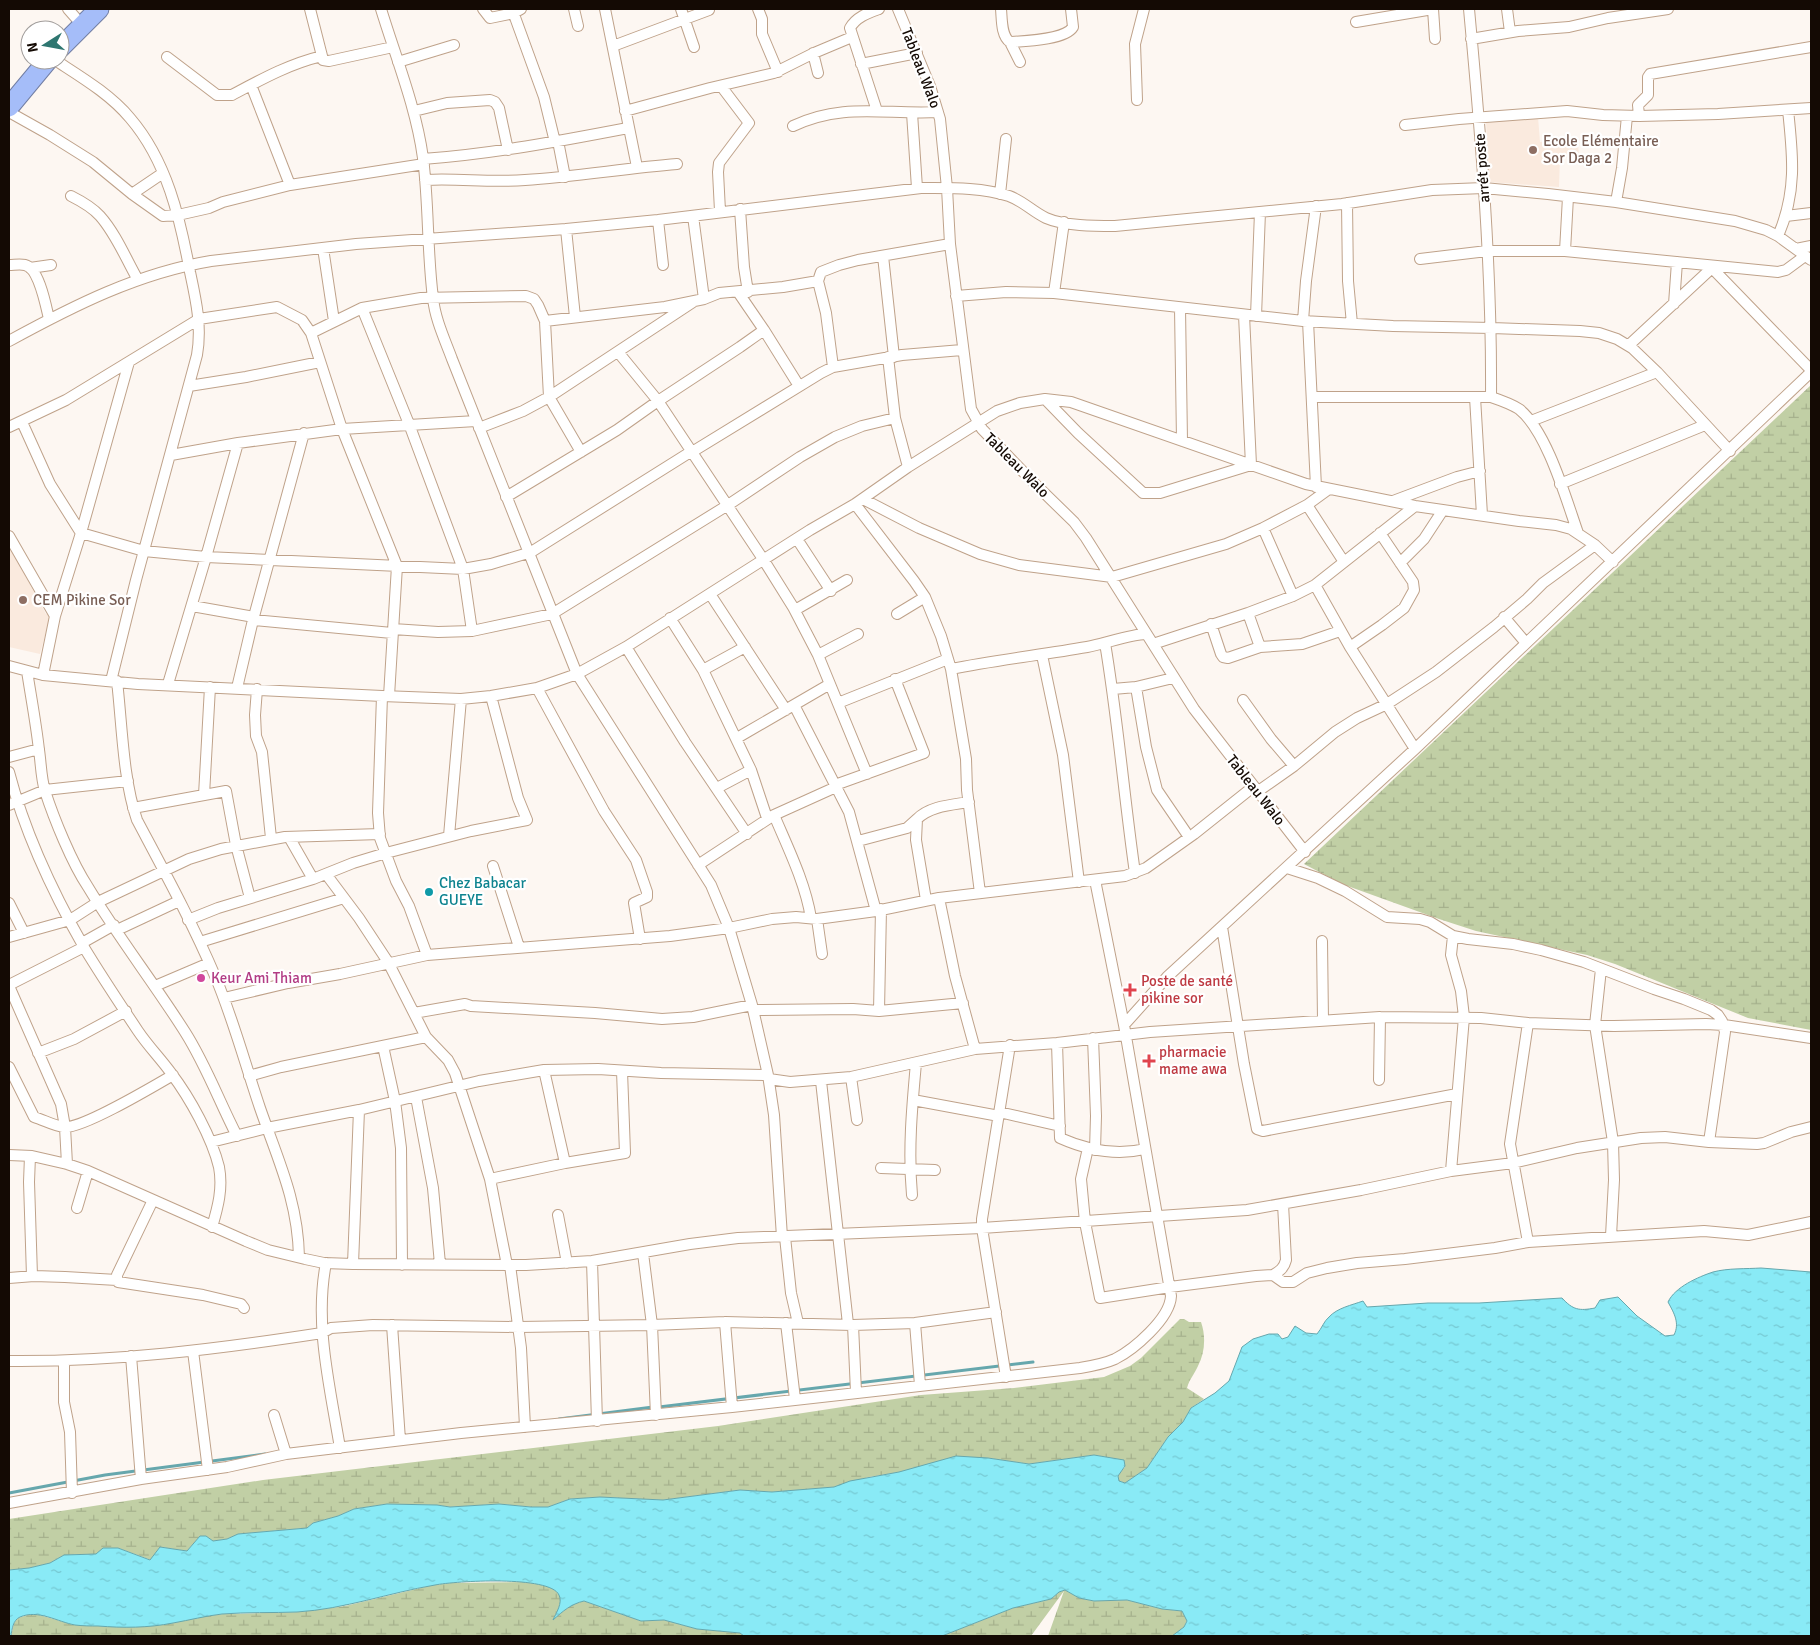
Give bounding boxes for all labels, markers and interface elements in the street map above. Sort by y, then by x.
north arrow [20,20,70,70]
street label: Tableau Walo [897,25,945,111]
text: N [23,41,42,54]
place label: Ecole Elémentaire Sor Daga 2 [1543,132,1659,167]
street label: arrét poste [1471,133,1493,203]
marker: Ecole Elémentaire Sor Daga 2 [1527,144,1539,156]
street label: Tableau Walo [981,429,1053,501]
place label: CEM Pikine Sor [33,591,131,609]
marker: CEM Pikine Sor [17,594,29,606]
street label: Tableau Walo [1223,751,1289,829]
place label: Chez Babacar GUEYE [439,874,527,909]
marker: Chez Babacar GUEYE [423,886,435,898]
place label: Keur Ami Thiam [211,969,312,987]
marker: Keur Ami Thiam [195,972,207,984]
place label: Poste de santé pikine sor [1141,972,1233,1007]
marker: Poste de santé pikine sor [1123,983,1137,997]
place label: pharmacie mame awa [1159,1043,1227,1078]
marker: pharmacie mame awa [1143,1055,1155,1067]

